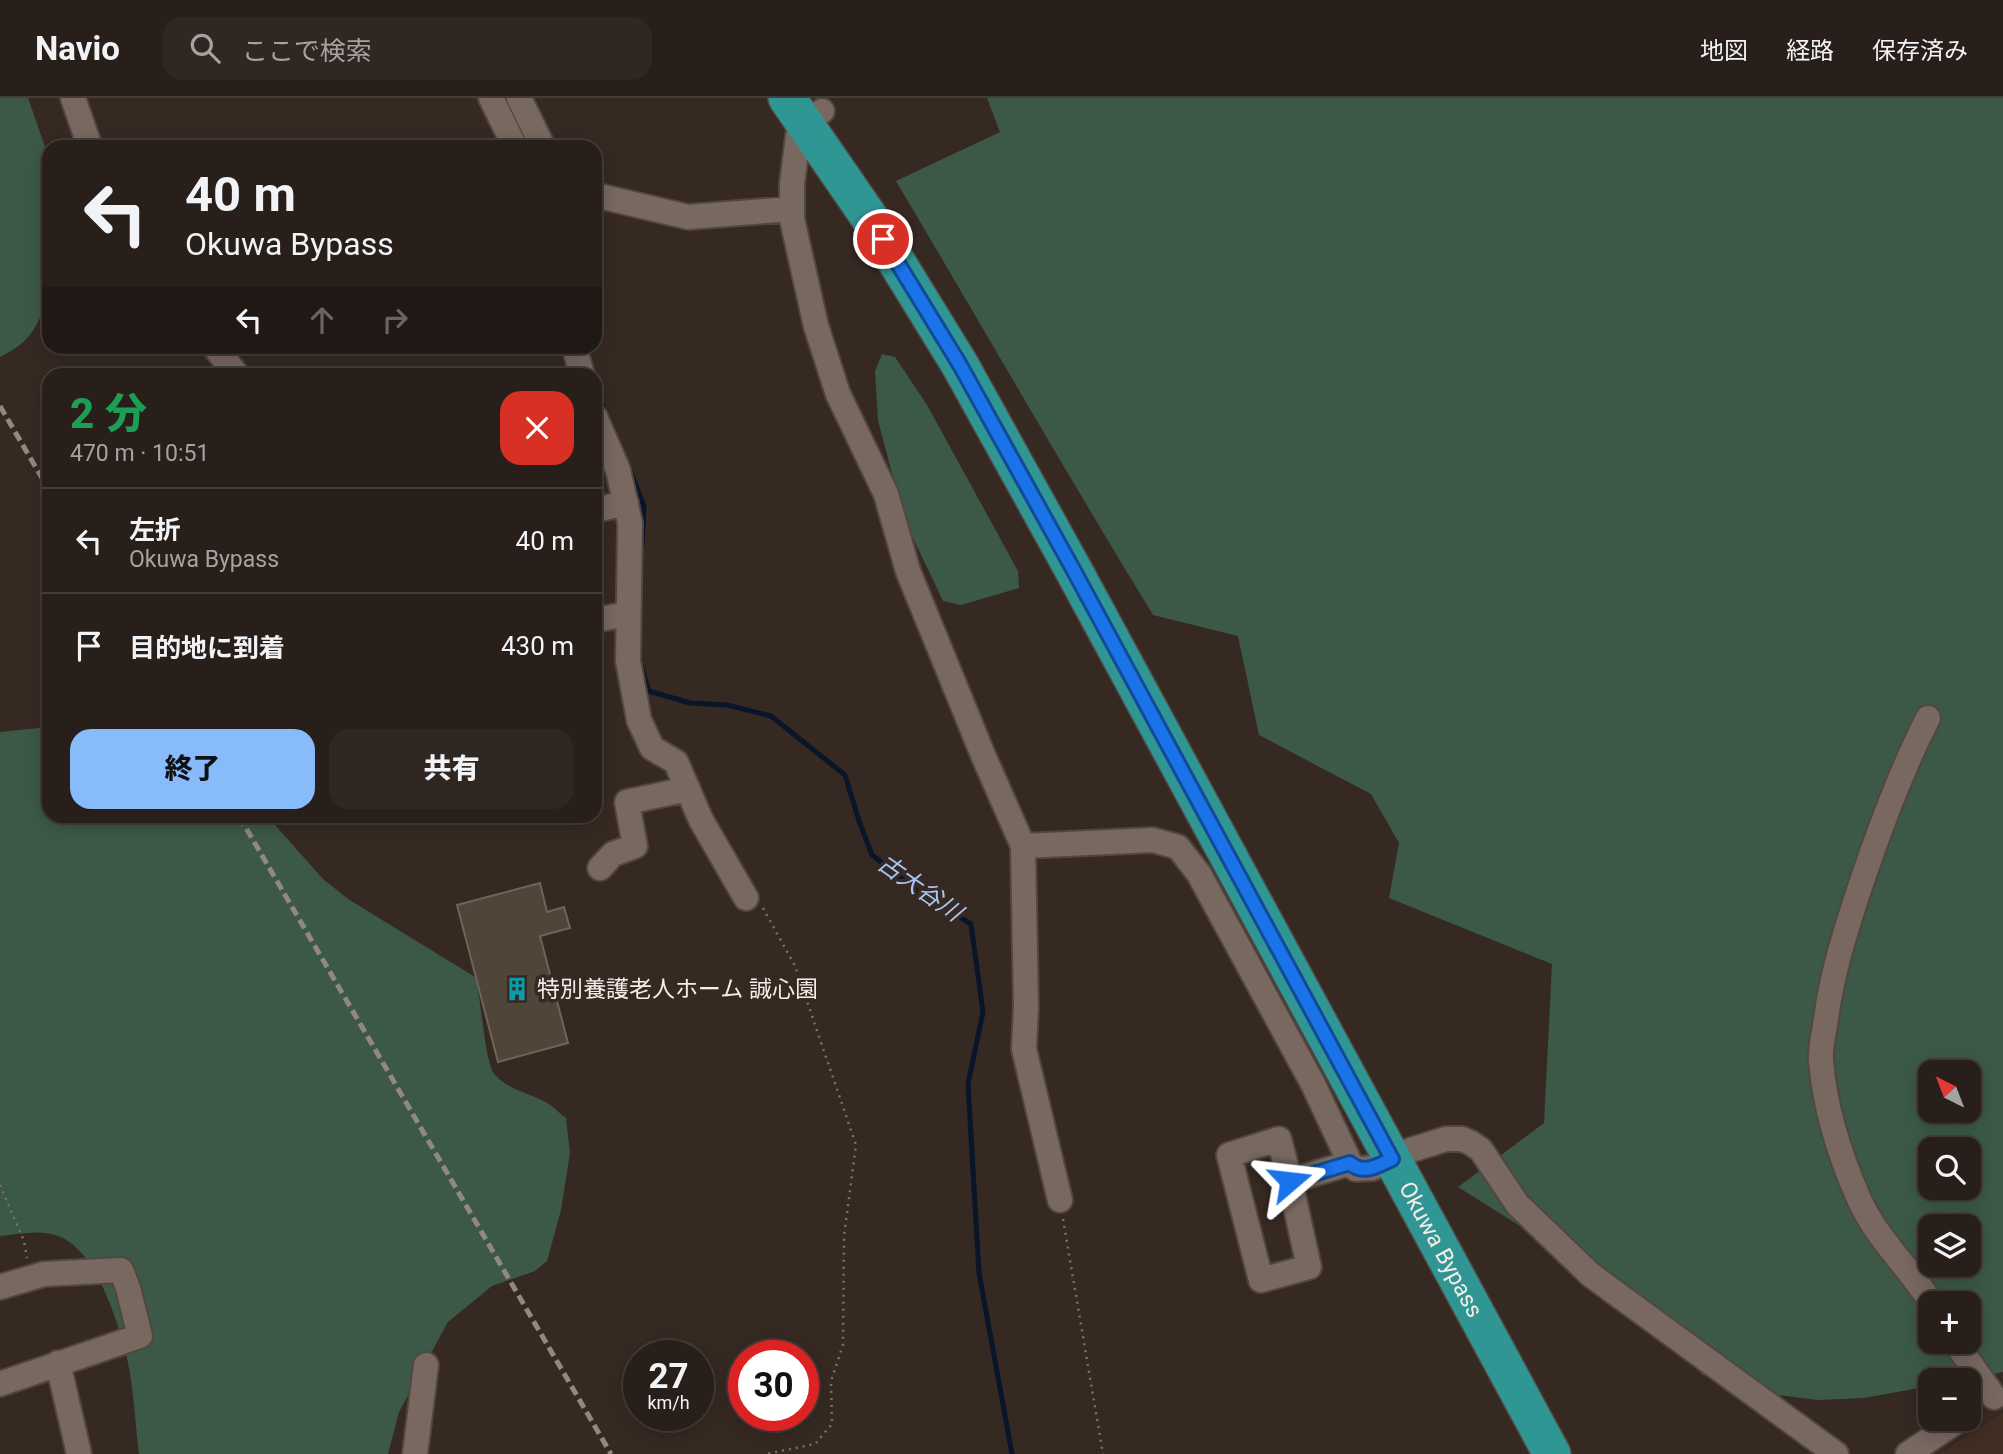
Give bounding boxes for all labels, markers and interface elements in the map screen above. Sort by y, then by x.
search box [162,17,652,80]
text: Navio [35,29,120,68]
icon: search [186,29,224,67]
text: ここで検索 [242,36,372,66]
text: 地図 [1700,37,1748,65]
text: 経路 [1786,37,1834,65]
text: 保存済み [1872,37,1968,65]
text: 40 m [185,166,296,223]
icon: left [70,168,161,259]
pin [853,209,913,269]
icon: arrive [864,220,902,258]
text: Okuwa Bypass [185,225,394,263]
icon: left [230,301,268,339]
icon: ahead [303,301,341,339]
icon: right [376,301,414,339]
text: 2 分 [70,389,147,438]
button: close [500,391,574,465]
text: 470 m · 10:51 [70,440,209,467]
text: 左折 [129,515,181,545]
icon: left [70,522,108,560]
text: 40 m [516,526,574,556]
text: Okuwa Bypass [129,546,279,573]
icon: arrive [70,627,108,665]
text: 430 m [501,631,574,661]
text: 目的地に到着 [129,633,285,663]
button: 終了 [70,729,315,809]
button: 共有 [329,729,574,809]
water label: 古大谷川 [873,849,970,929]
building icon: 特別養護老人ホーム 誠心園 [503,975,531,1003]
place label: 特別養護老人ホーム 誠心園 [537,976,818,1003]
north arrow [1918,1060,1981,1124]
map controls [1918,1060,1981,1431]
button: search [1918,1137,1981,1200]
position arrow [1253,1144,1327,1218]
street label: Okuwa Bypass [1394,1177,1489,1322]
button: layers [1918,1214,1981,1277]
button: + [1918,1291,1981,1354]
speed limit sign: 30 [728,1340,819,1431]
text: 27 [648,1356,689,1397]
button: − [1918,1368,1981,1431]
text: km/h [647,1392,690,1413]

